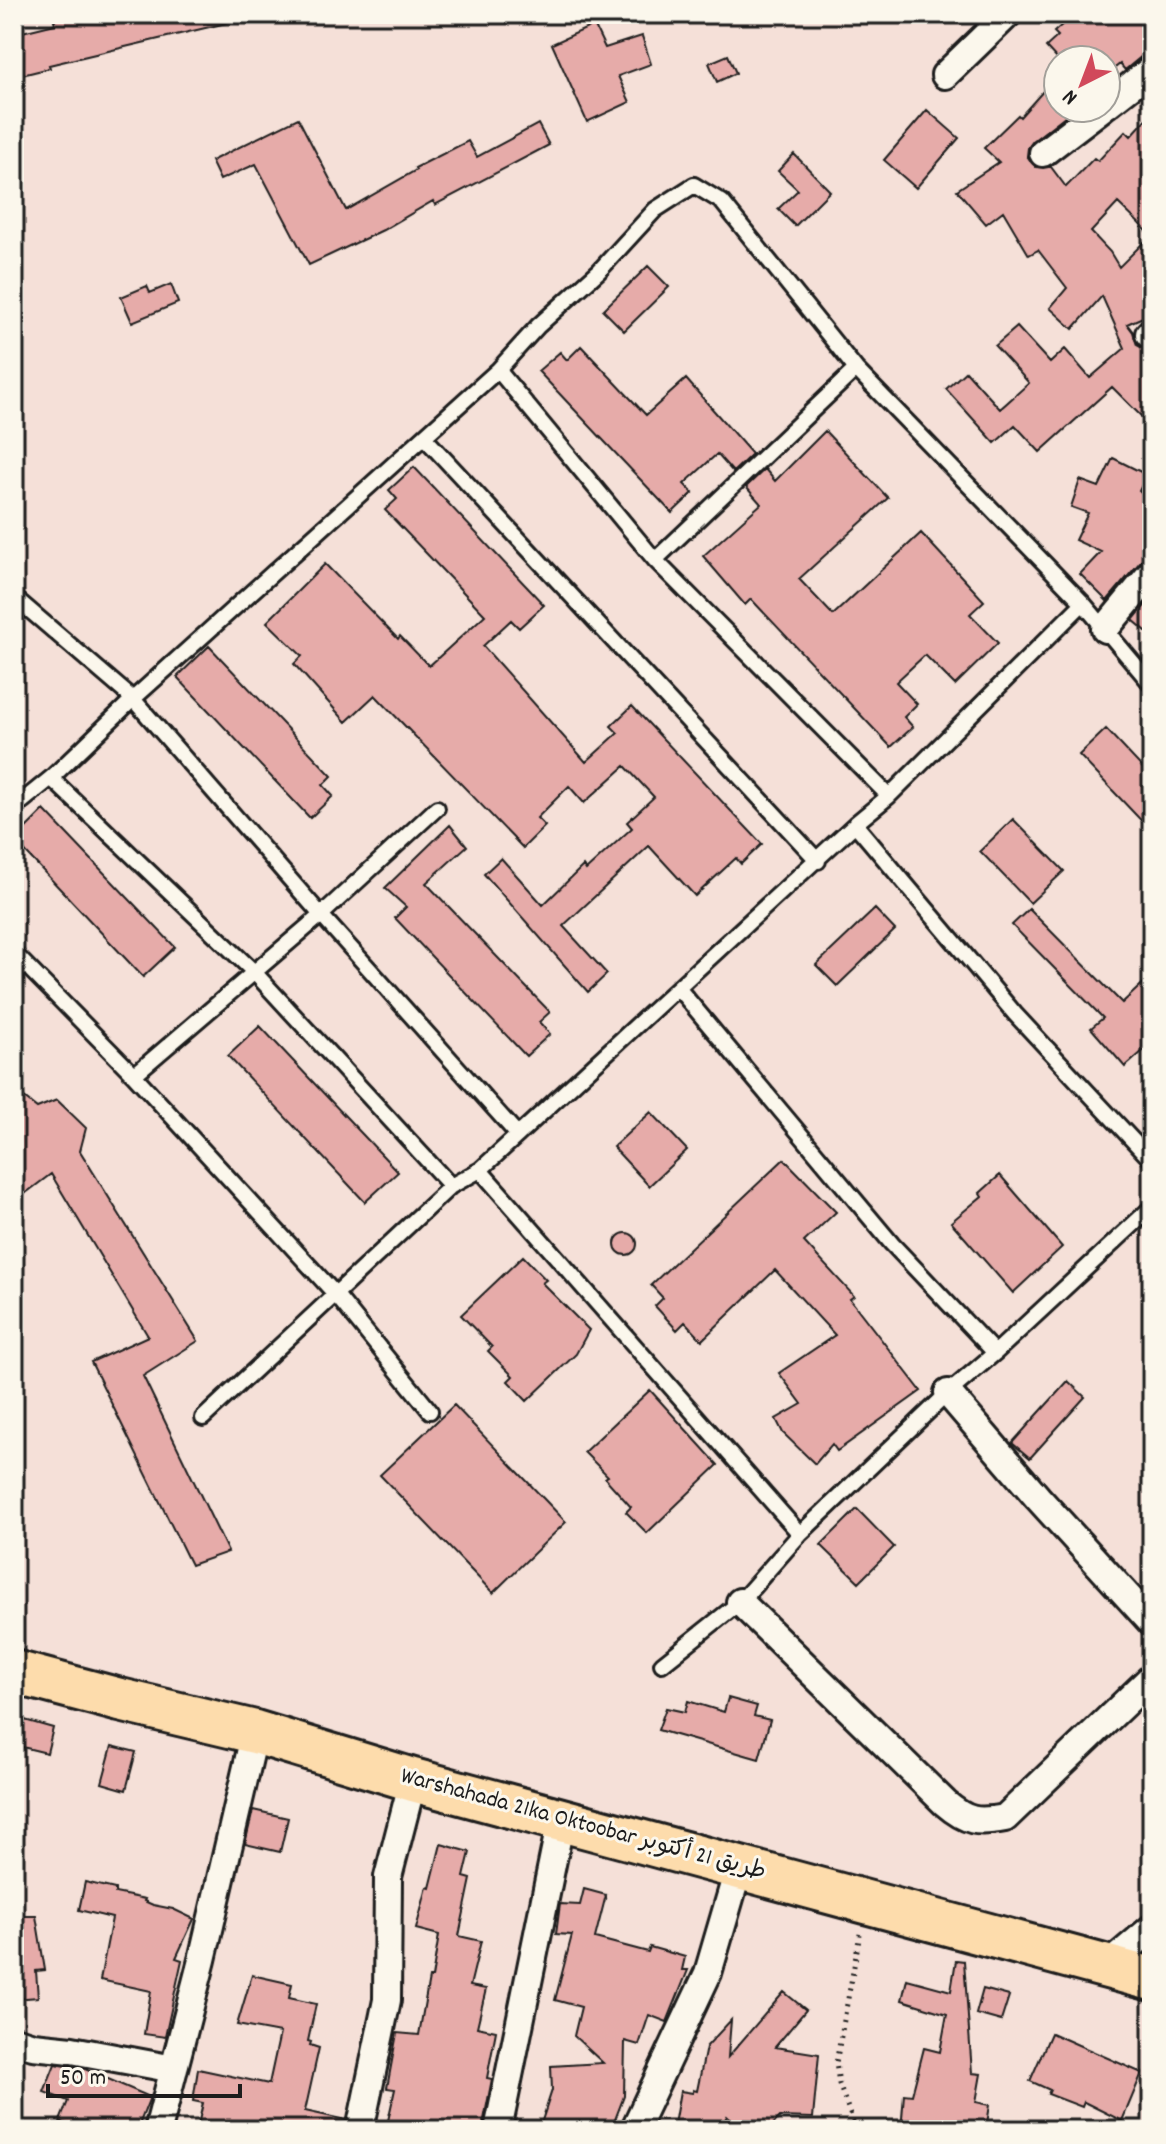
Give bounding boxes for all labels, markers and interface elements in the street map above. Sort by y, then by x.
north arrow [1042,44,1122,124]
text: N [1056,81,1085,111]
street label: Warshahada 21ka Oktoobar طريق 21 أكتوبر [397,1759,770,1890]
scale bar [48,2048,240,2098]
text: 50 m [60,2062,106,2096]

